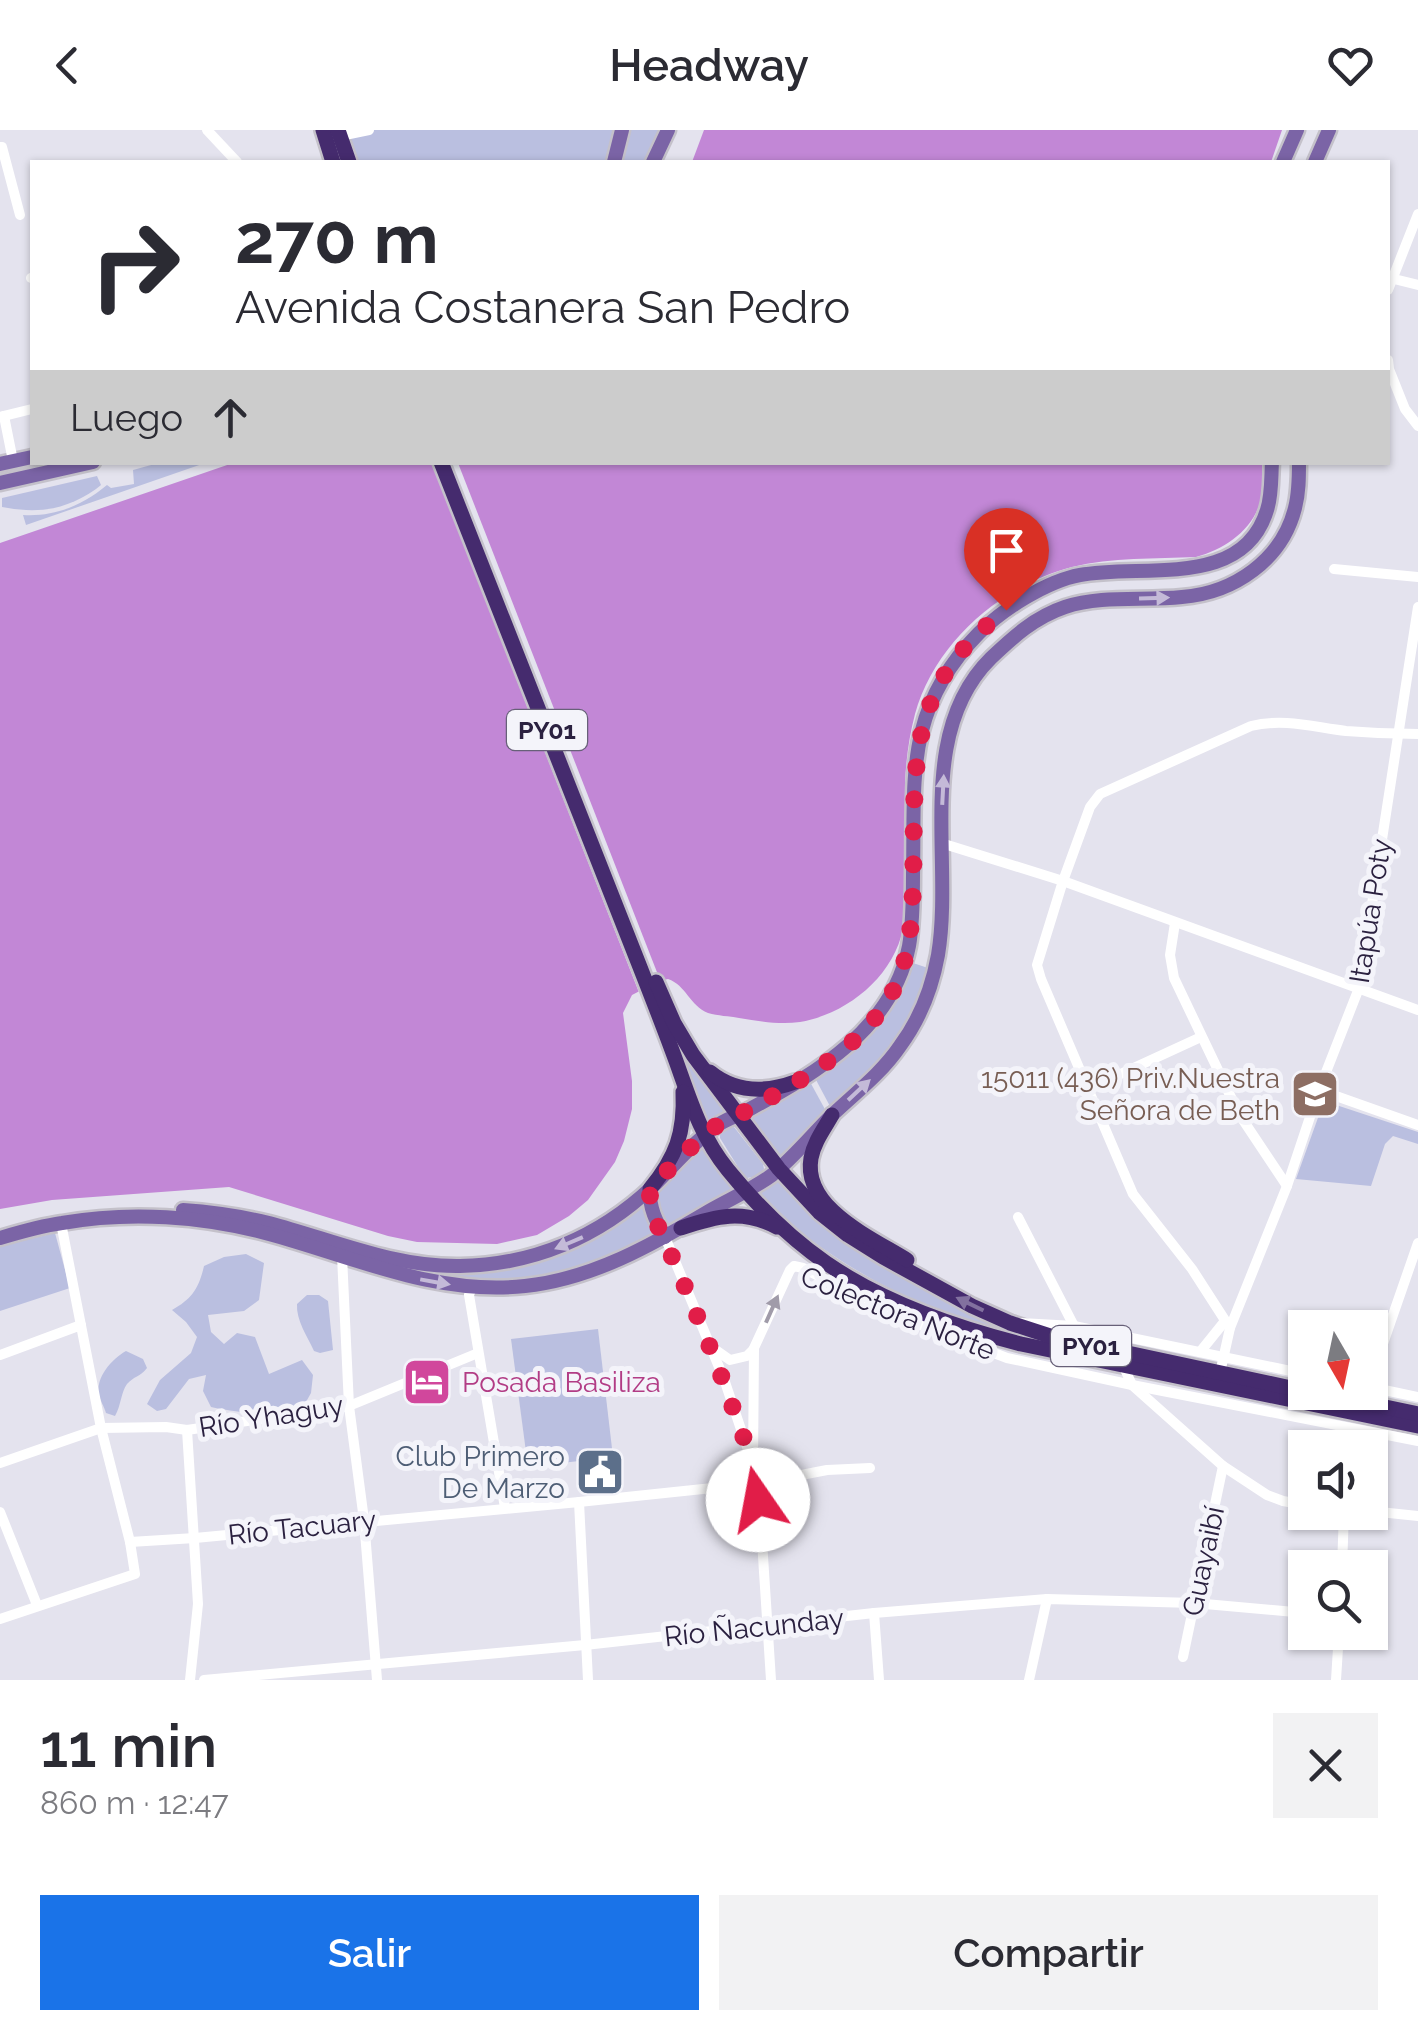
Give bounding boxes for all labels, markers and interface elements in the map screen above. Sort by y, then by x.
icon: back [40,38,95,93]
icon: heart [1323,38,1378,93]
text: Headway [609,39,809,92]
text: 270 m [235,197,439,279]
icon: right [70,200,200,330]
text: Avenida Costanera San Pedro [235,281,850,334]
icon: ahead [203,390,258,445]
text: Luego [70,395,183,440]
pin [964,508,1049,611]
icon: arrive [979,523,1034,578]
one-way arrow [1139,590,1170,606]
road number: PY01 [507,710,587,750]
one-way arrow [935,774,951,806]
street label: Itapúa Poty [1343,836,1398,986]
place label: 15011 (436) Priv.Nuestra Señora de Beth [981,1062,1280,1127]
school or university icon: 15011 (436) Priv.Nuestra Señora de Beth [1289,1068,1341,1120]
one-way arrow [847,1079,871,1102]
one-way arrow [554,1235,584,1251]
street label: Colectora Norte [796,1259,1000,1367]
one-way arrow [420,1275,452,1290]
one-way arrow [764,1294,780,1324]
one-way arrow [955,1296,984,1313]
north arrow [1288,1310,1388,1410]
map controls [1288,1310,1388,1650]
road number: PY01 [1051,1326,1131,1366]
hotel icon: Posada Basiliza [401,1356,453,1408]
place label: Posada Basiliza [462,1366,661,1399]
street label: Río Yhaguy [196,1389,346,1444]
button: sound [1288,1430,1388,1530]
place label: Club Primero De Marzo [396,1440,565,1505]
public building icon: Club Primero De Marzo [574,1446,626,1498]
position arrow [706,1448,810,1552]
street label: Guayaibí [1176,1502,1231,1619]
street label: Río Tacuary [226,1503,378,1552]
button: search [1288,1550,1388,1650]
street label: Río Ñacunday [662,1601,846,1653]
text: 11 min [40,1711,217,1781]
button: close [1273,1713,1378,1818]
text: 860 m · 12:47 [40,1784,229,1821]
button: Salir [40,1895,699,2010]
button: Compartir [719,1895,1378,2010]

